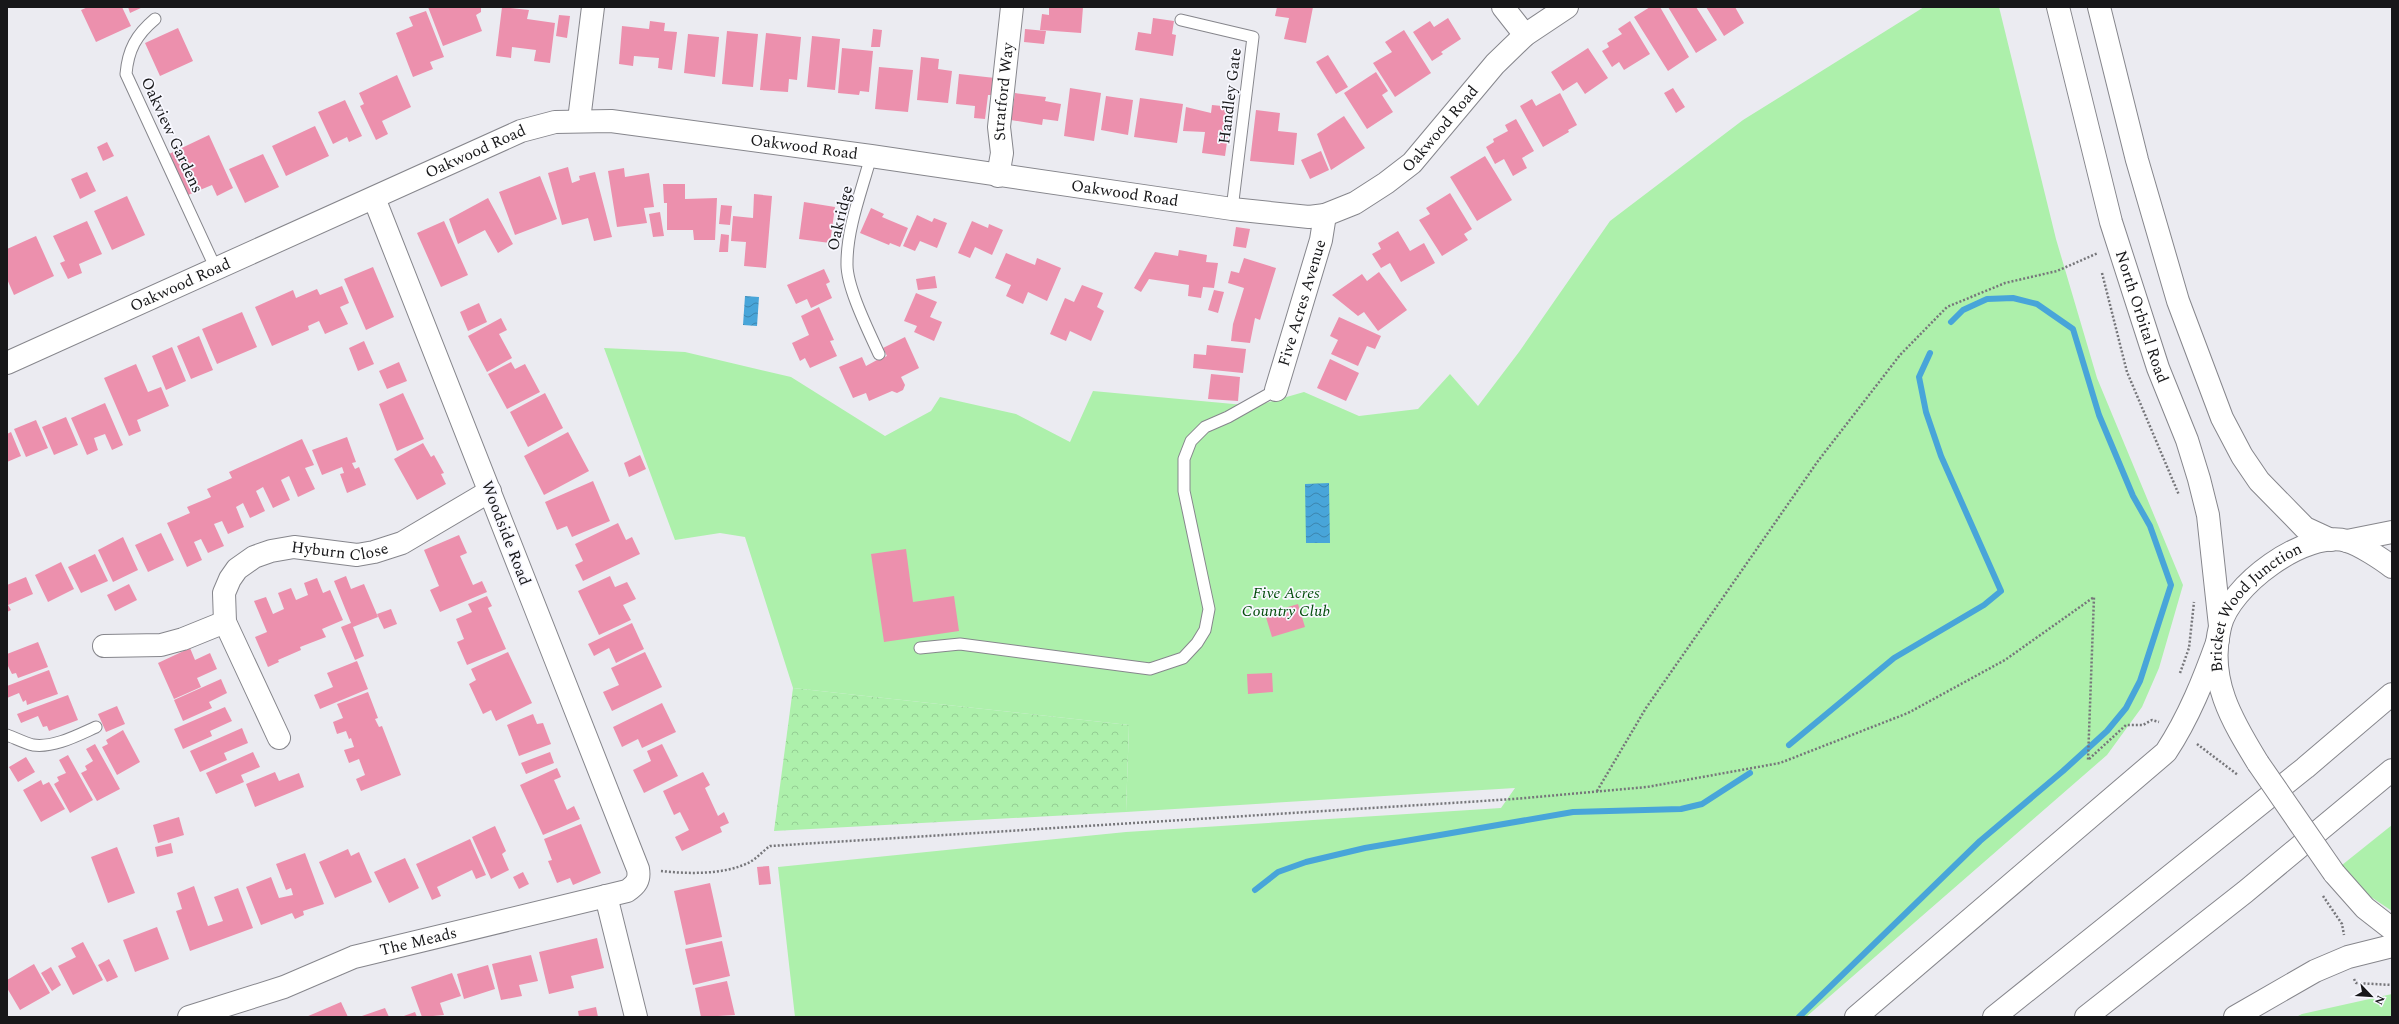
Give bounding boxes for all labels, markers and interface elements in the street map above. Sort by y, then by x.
street label: Stratford Way [987,40,1020,142]
street label: Handley Gate [1212,47,1248,145]
street label: Oakview Gardens [135,73,209,197]
street label: Oakwood Road [1397,80,1484,179]
street label: Oakwood Road [421,118,530,185]
street label: Oakwood Road [749,128,859,166]
street label: Oakwood Road [1070,174,1180,213]
street label: Oakridge [821,183,859,253]
street label: Five Acres Avenue [1272,236,1333,369]
street label: North Orbital Road [2109,247,2175,387]
street label: Oakwood Road [126,252,234,318]
street label: Woodside Road [475,477,537,589]
street label: Hyburn Close [290,535,392,567]
street label: Bricket Wood Junction [2204,537,2306,674]
park label: Five Acres Country Club [1242,581,1330,623]
street label: The Meads [377,921,459,962]
north arrow [2351,976,2391,1016]
text: N [2370,992,2389,1008]

